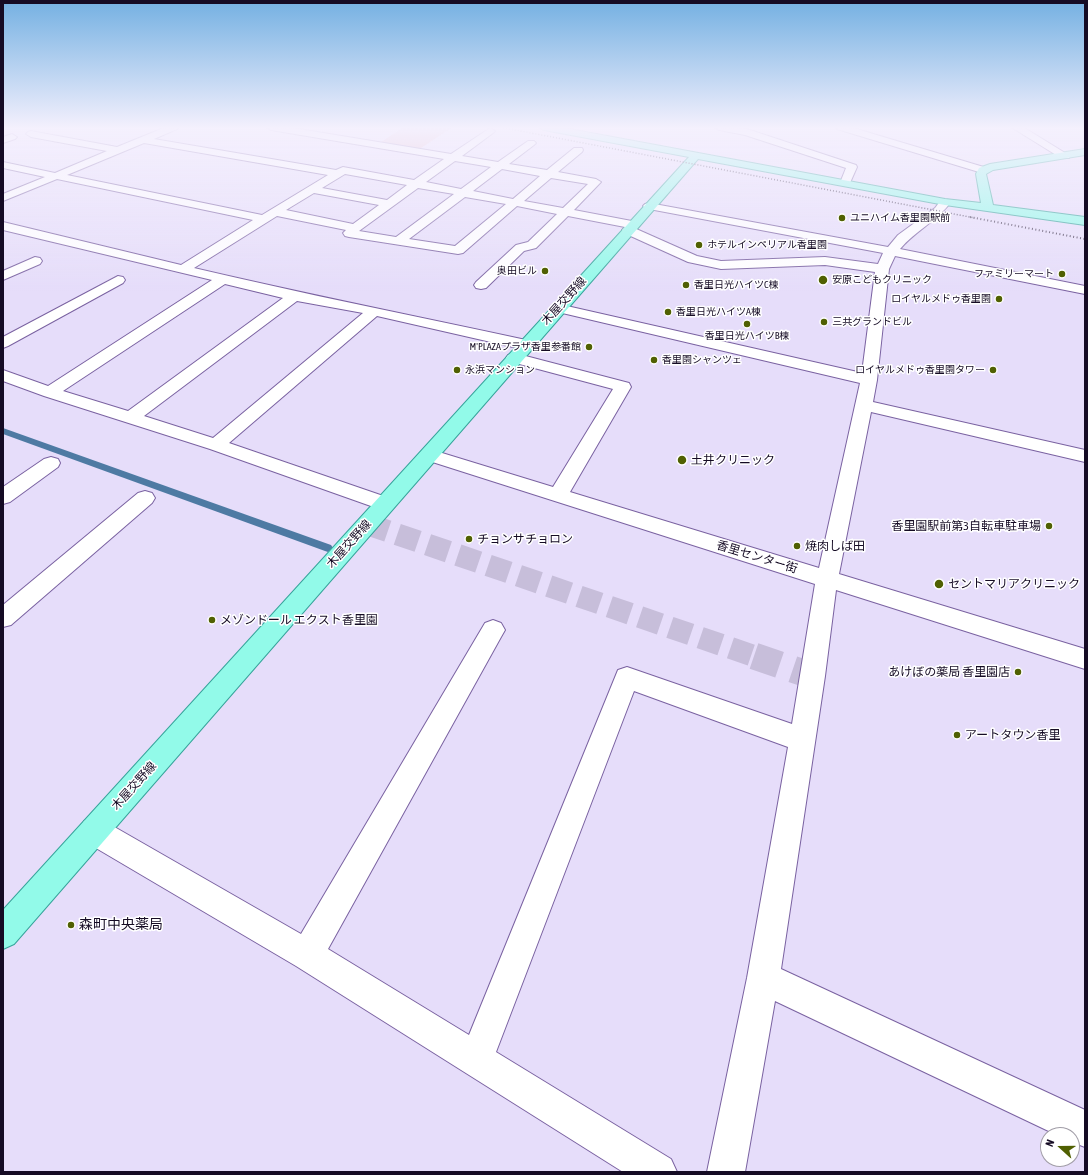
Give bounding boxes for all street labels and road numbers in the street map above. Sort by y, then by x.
street label: 木屋交野線 [539,274,589,328]
street label: 木屋交野線 [324,517,374,571]
street label: 香里センター街 [715,538,799,576]
street label: 木屋交野線 [109,759,159,813]

